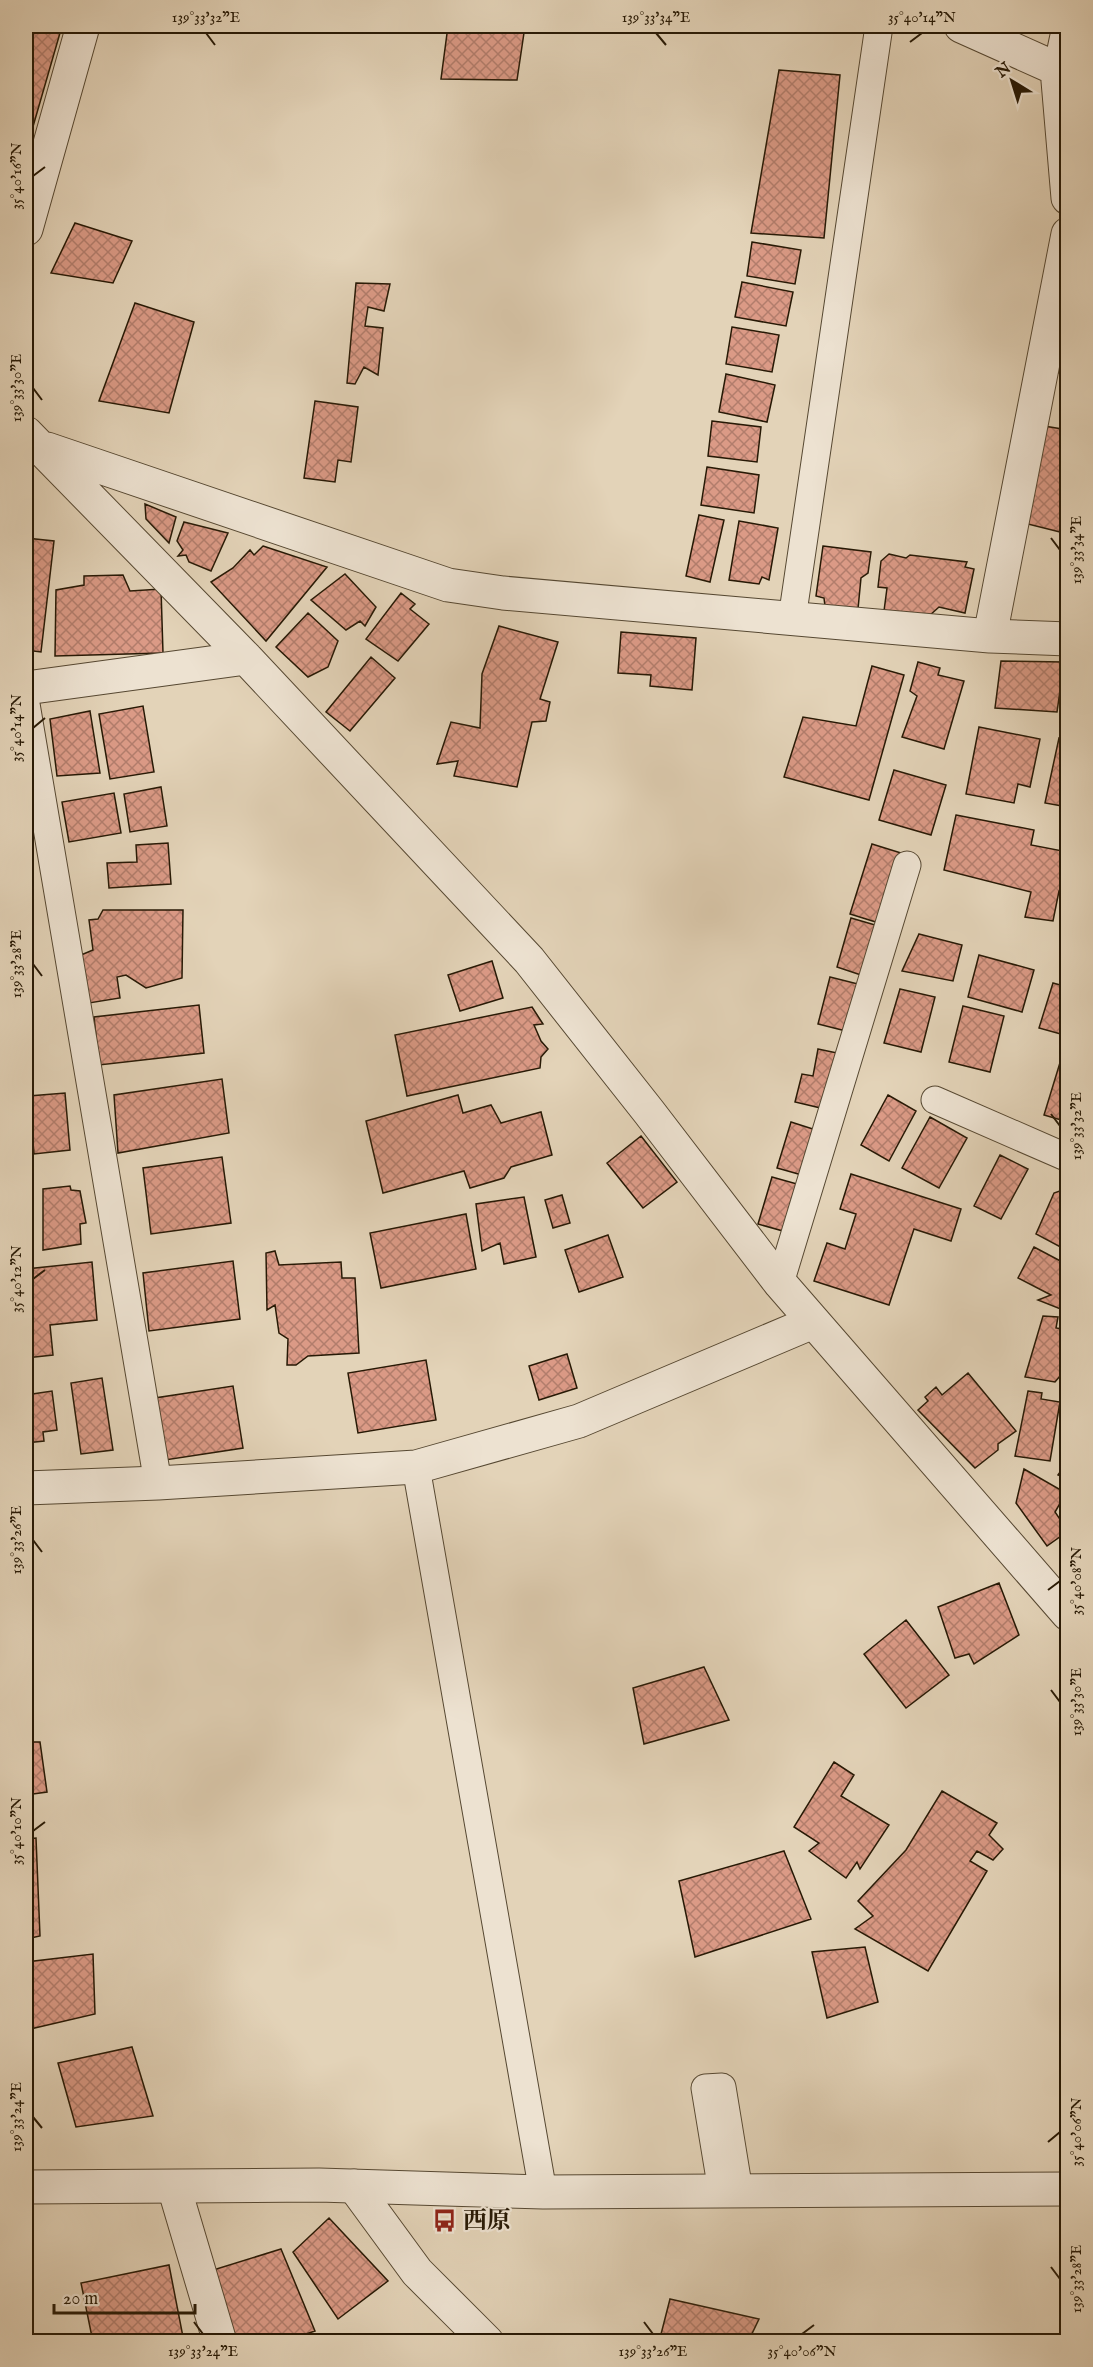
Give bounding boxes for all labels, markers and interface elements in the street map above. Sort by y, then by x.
text: 139°33'32"E [172,8,240,27]
text: 139°33'34"E [622,8,690,27]
text: 35°40'14"N [888,8,956,27]
north arrow [982,51,1042,111]
text: N [992,59,1016,84]
text: 35°40'16"N [7,142,26,210]
text: 139°33'30"E [7,354,26,422]
text: 139°33'34"E [1067,516,1086,584]
text: 35°40'14"N [7,694,26,762]
text: 139°33'28"E [7,930,26,998]
text: 139°33'32"E [1067,1092,1086,1160]
text: 35°40'12"N [7,1245,26,1313]
text: 139°33'26"E [7,1505,26,1575]
text: 35°40'08"N [1067,1547,1086,1615]
text: 139°33'30"E [1067,1668,1086,1736]
text: 35°40'10"N [7,1797,26,1865]
text: 139°33'24"E [7,2082,26,2152]
text: 35°40'06"N [1067,2098,1086,2166]
place label: 西原 [463,2206,511,2237]
bus stop icon: 西原 [432,2207,458,2233]
text: 139°33'28"E [1067,2245,1086,2313]
scale bar [54,2277,195,2315]
text: 20 m [63,2288,98,2311]
text: 139°33'24"E [168,2342,238,2361]
text: 139°33'26"E [618,2342,688,2361]
text: 35°40'06"N [768,2342,836,2361]

